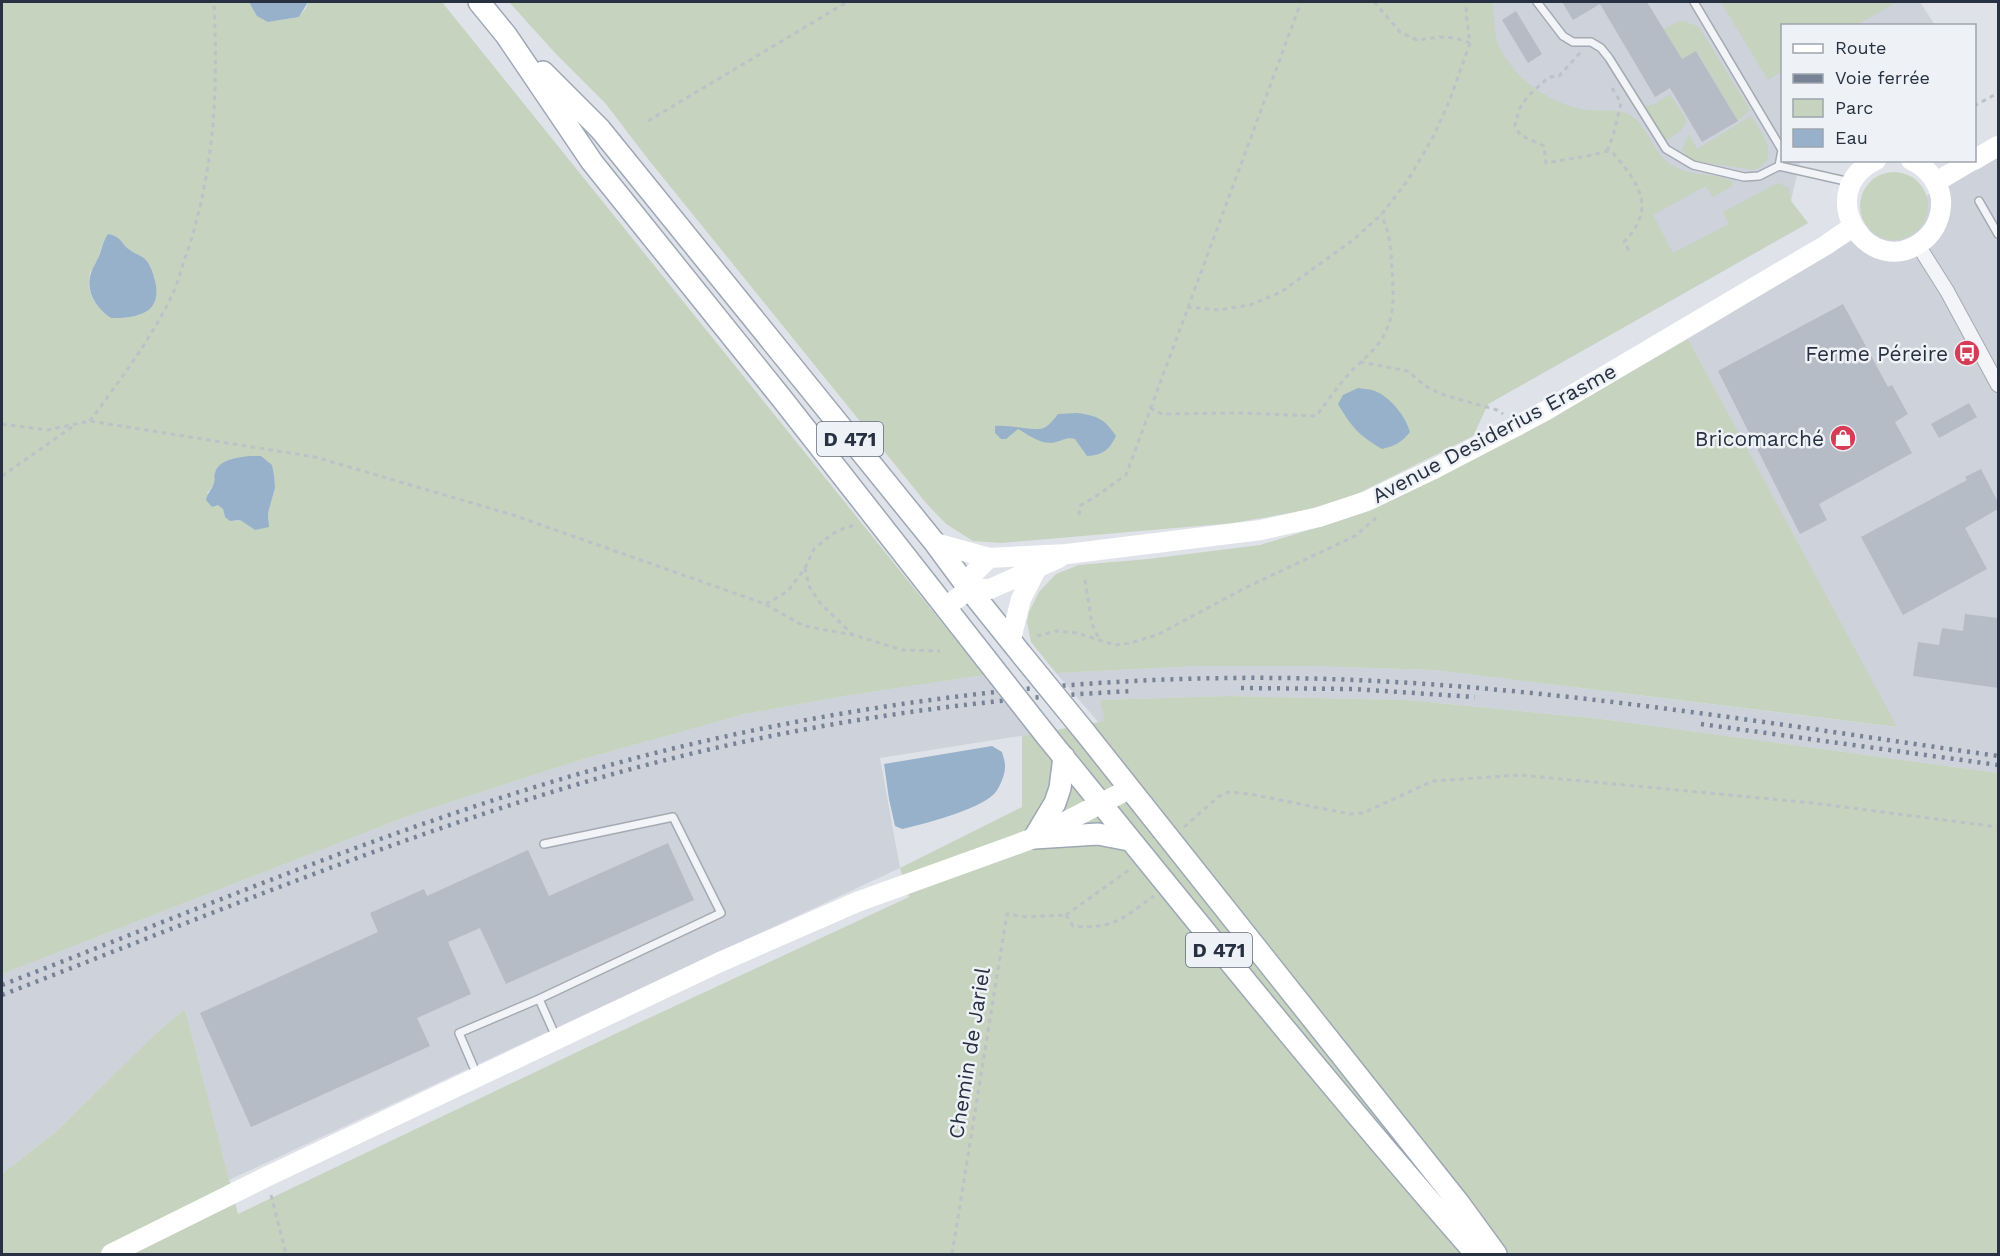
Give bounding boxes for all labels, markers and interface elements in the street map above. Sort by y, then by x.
legend [1781,24,1976,162]
text: Route [1835,37,1887,58]
text: Voie ferrée [1835,67,1930,88]
text: Parc [1835,97,1873,118]
text: Eau [1835,127,1868,148]
bus stop icon: Ferme Péreire [1952,338,1982,368]
place label: Ferme Péreire [1805,341,1948,366]
street label: Avenue Desiderius Erasme [1368,358,1620,508]
road number: D 471 [817,422,883,456]
shop icon: Bricomarché [1828,423,1858,453]
place label: Bricomarché [1695,426,1824,451]
road number: D 471 [1186,933,1252,967]
street label: Chemin de Jariel [943,965,995,1141]

